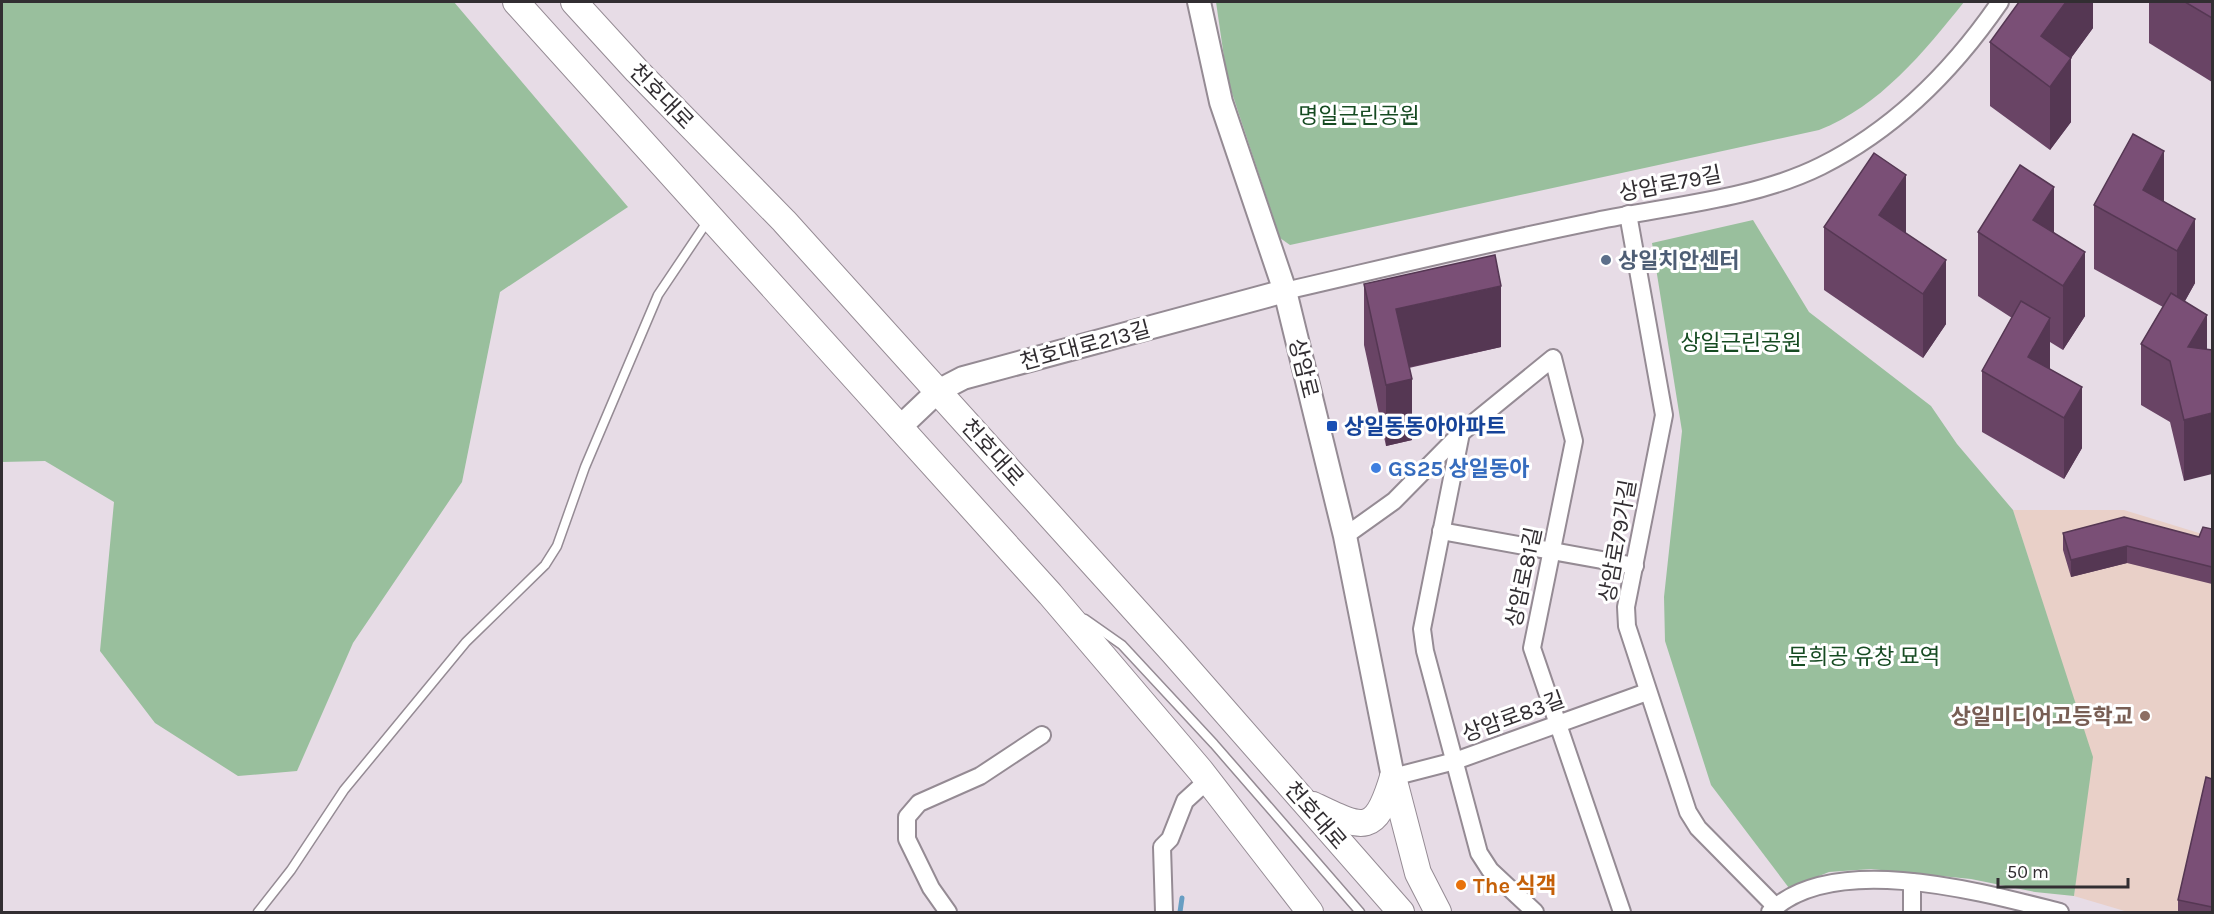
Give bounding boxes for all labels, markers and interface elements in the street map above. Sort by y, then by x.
street label: 천호대로 [624,59,699,135]
park label: 명일근린공원 [1298,103,1420,129]
street label: 상암로79길 [1617,161,1724,207]
place label: 상일치안센터 [1618,248,1739,274]
marker: 상일치안센터 [1599,253,1613,267]
street label: 천호대로213길 [1017,316,1153,376]
park label: 상일근린공원 [1680,330,1802,356]
street label: 상암로 [1283,336,1323,401]
street label: 천호대로 [956,414,1029,491]
place label: 상일동동아아파트 [1344,414,1506,440]
marker: 상일동동아아파트 [1325,419,1339,433]
place label: GS25 상일동아 [1388,456,1530,482]
marker: GS25 상일동아 [1369,461,1383,475]
street label: 상암로79가길 [1594,478,1642,605]
street label: 상암로81길 [1501,525,1547,630]
park label: 문희공 유창 묘역 [1788,644,1940,670]
street label: 상암로83길 [1458,686,1568,748]
place label: 상일미디어고등학교 [1951,704,2133,730]
marker: 상일미디어고등학교 [2138,709,2152,723]
street label: 천호대로 [1279,777,1352,855]
scale bar [1998,851,2128,889]
text: 50 m [2007,861,2049,883]
place label: The 식객 [1473,873,1556,899]
marker: The 식객 [1454,878,1468,892]

